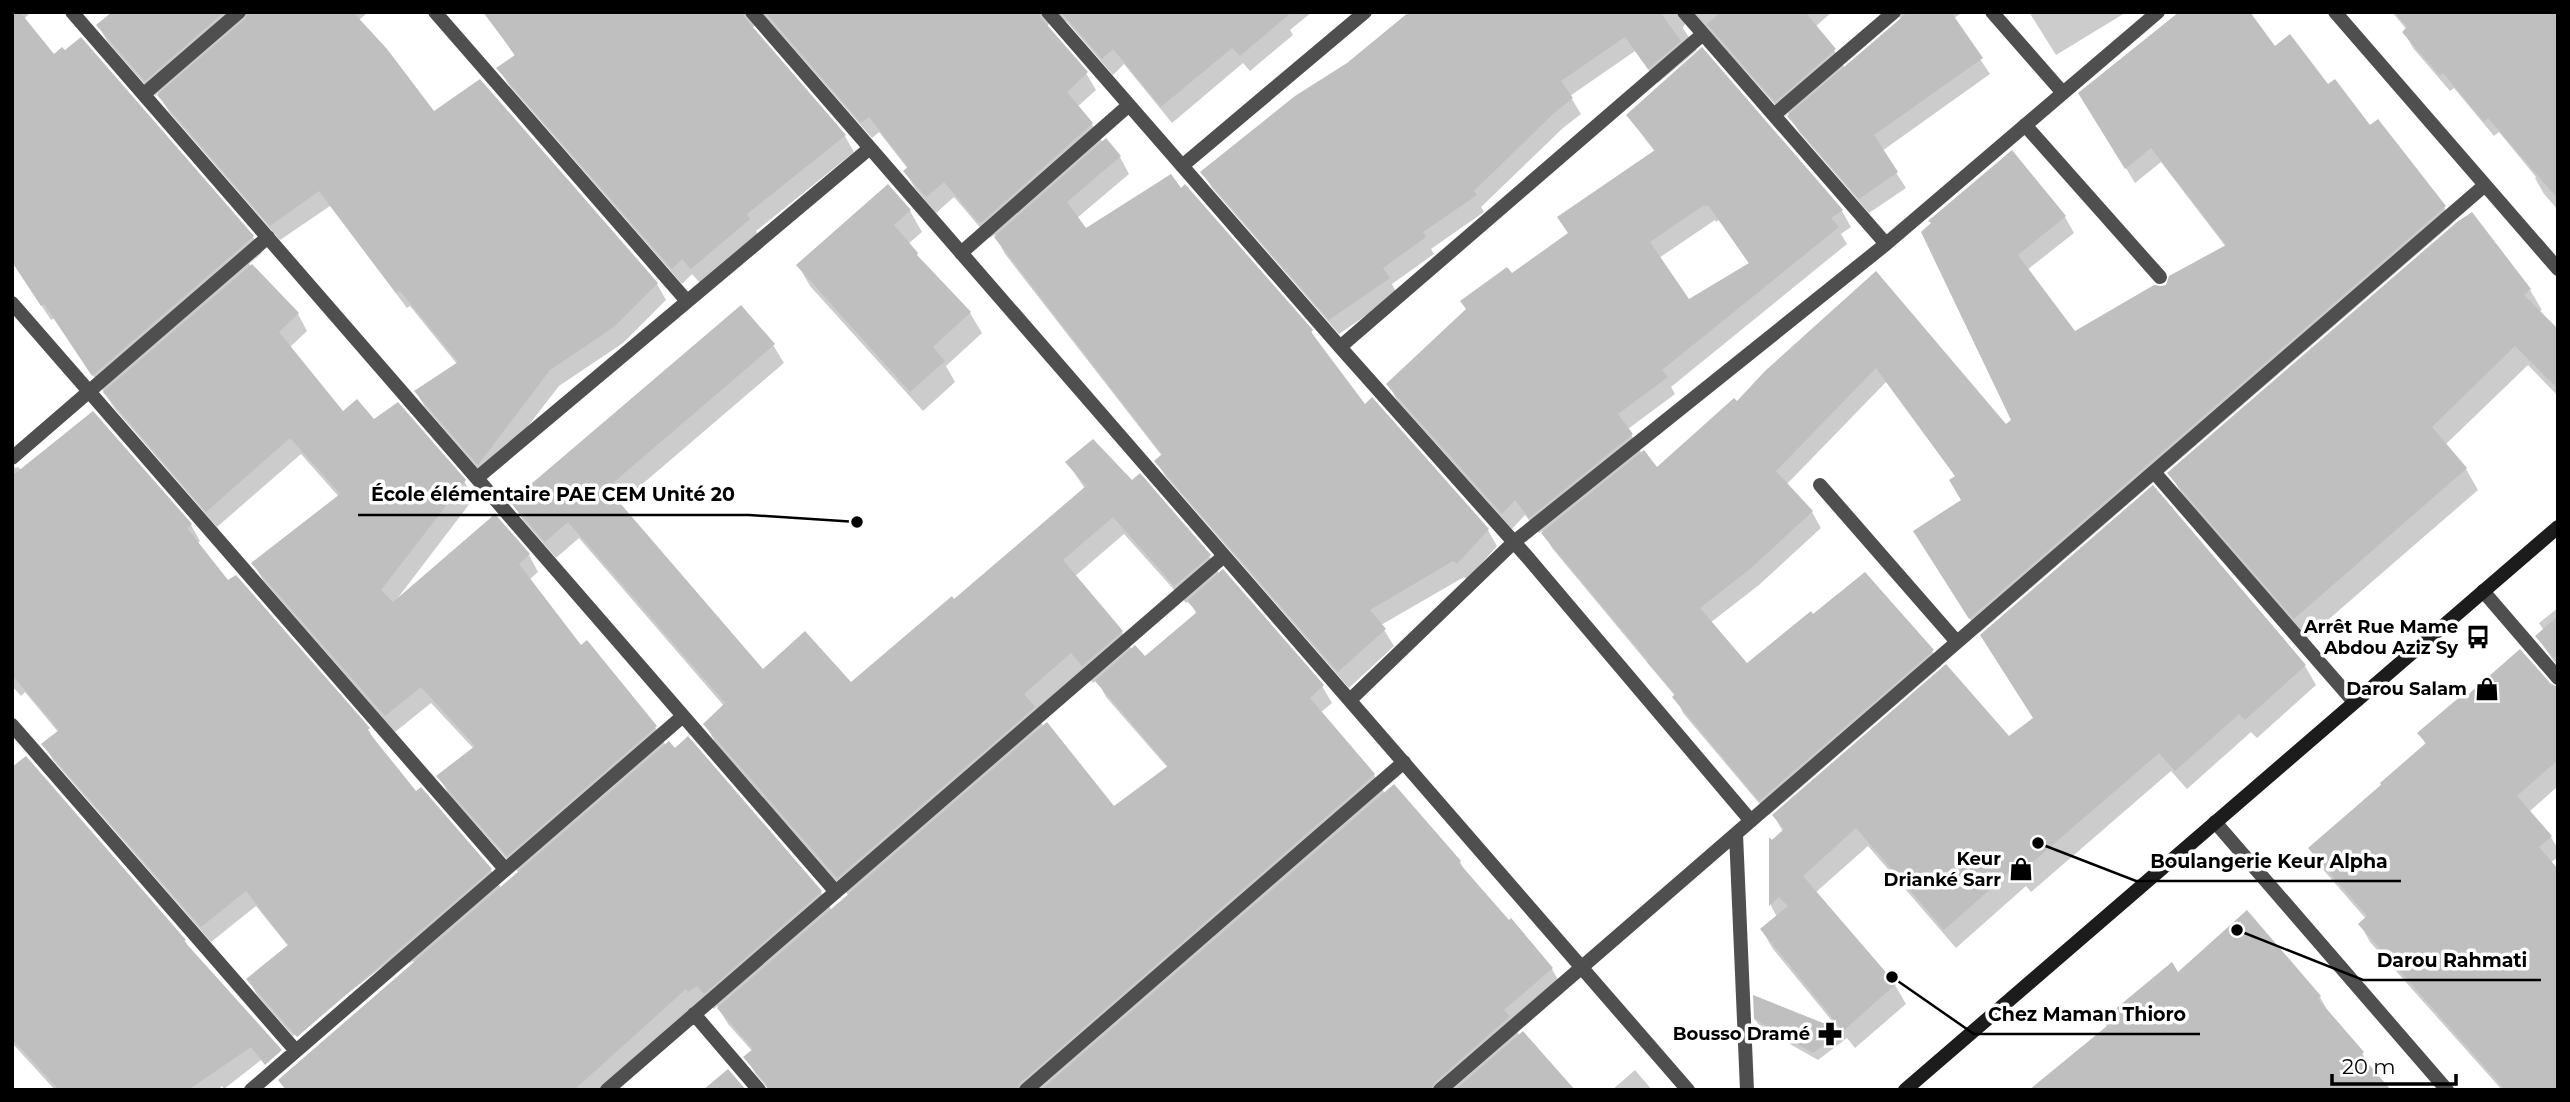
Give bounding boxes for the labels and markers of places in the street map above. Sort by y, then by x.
callout: École élémentaire PAE CEM Unité 20 [358,475,749,515]
place label: Arrêt Rue Mame Abdou Aziz Sy [2303,616,2458,659]
bus stop icon: Arrêt Rue Mame Abdou Aziz Sy [2464,623,2492,651]
shop icon: Darou Salam [2473,675,2501,703]
place label: Darou Salam [2346,678,2467,700]
callout: Boulangerie Keur Alpha [2136,841,2401,881]
place label: Keur Drianké Sarr [1884,848,2001,891]
shop icon: Keur Drianké Sarr [2007,855,2035,883]
callout: Darou Rahmati [2363,940,2541,980]
callout: Chez Maman Thioro [1974,994,2200,1034]
pharmacy icon: Bousso Dramé [1816,1020,1844,1048]
place label: Bousso Dramé [1673,1023,1810,1045]

